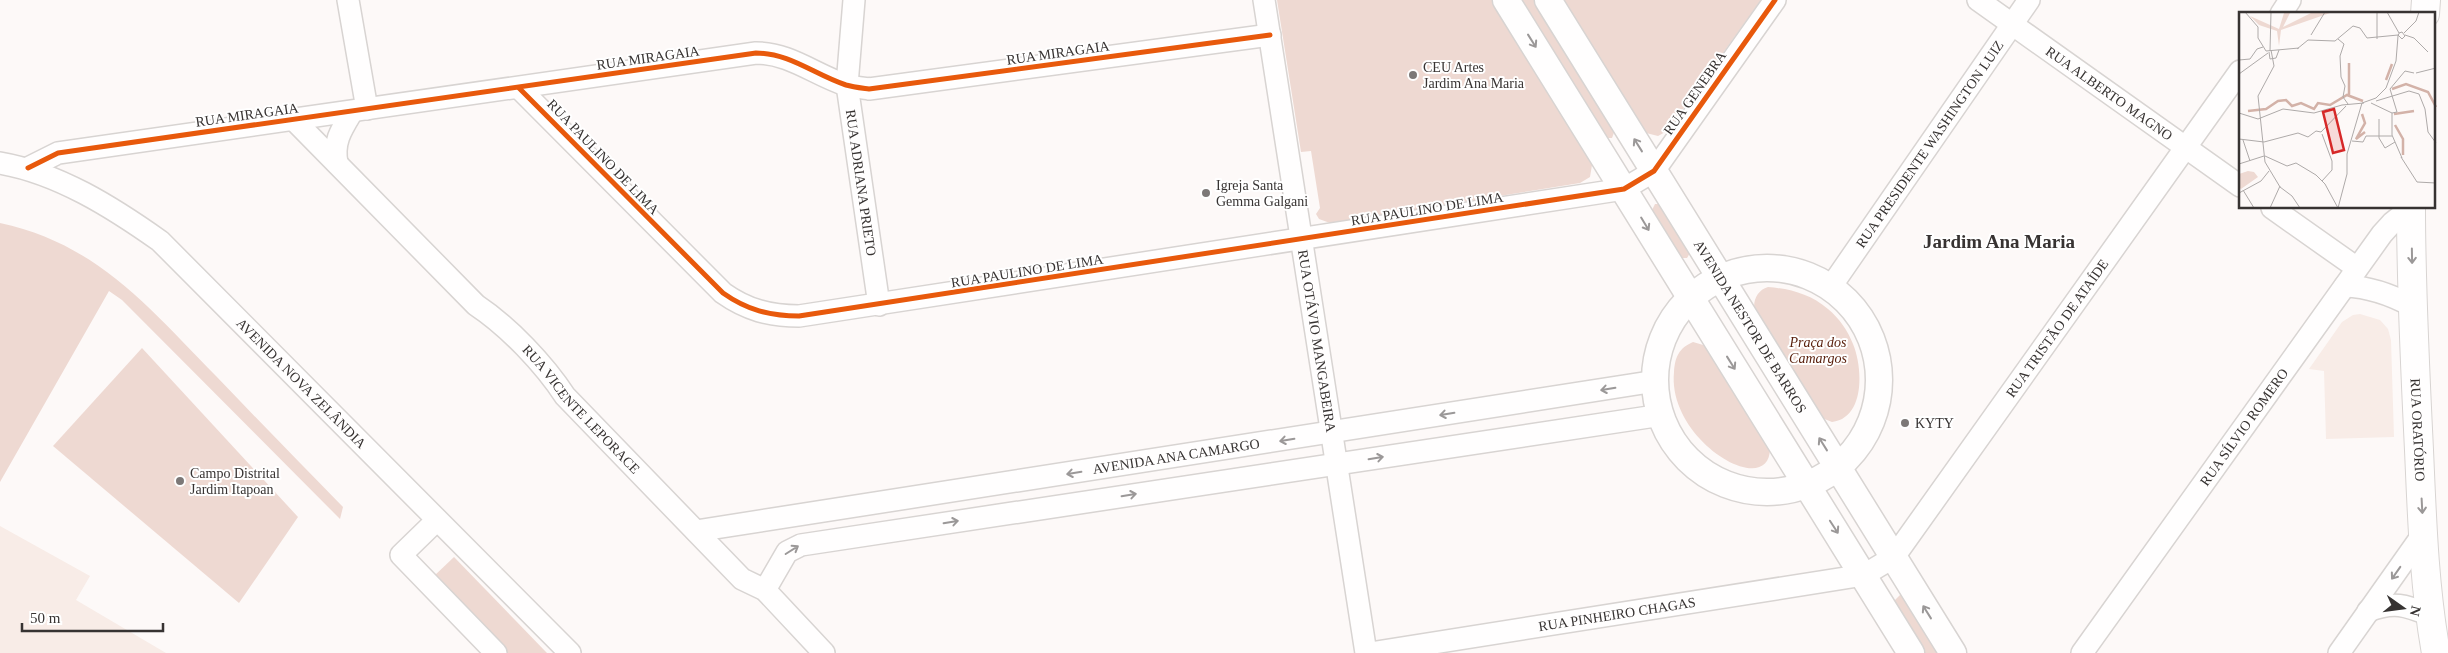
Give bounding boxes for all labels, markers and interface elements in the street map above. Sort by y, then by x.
inset map [2239,12,2436,209]
one-way arrow [1527,34,1537,48]
street label: RUA MIRAGAIA [1006,38,1111,68]
street label: RUA PRESIDENTE WASHINGTON LUIZ [1853,38,2006,250]
street label: RUA MIRAGAIA [596,43,701,73]
street label: RUA ALBERTO MAGNO [2043,43,2175,143]
street label: RUA GENEBRA [1661,48,1730,138]
place label: CEU Artes Jardim Ana Maria [1423,60,1525,91]
marker: CEU Artes Jardim Ana Maria [1407,69,1419,81]
street label: RUA PAULINO DE LIMA [544,96,662,218]
street label: RUA MIRAGAIA [195,100,300,130]
street label: RUA ADRIANA PRIETO [843,109,879,257]
one-way arrow [1633,139,1643,153]
place label: Igreja Santa Gemma Galgani [1216,178,1308,209]
marker: Igreja Santa Gemma Galgani [1200,187,1212,199]
street label: RUA PAULINO DE LIMA [1350,189,1505,228]
one-way arrow [1641,217,1651,231]
district label: Jardim Ana Maria [1923,231,2075,252]
street label: AVENIDA NESTOR DE BARROS [1691,237,1810,416]
one-way arrow [2407,248,2417,264]
street label: RUA OTÁVIO MANGABEIRA [1296,249,1339,434]
street label: RUA PAULINO DE LIMA [950,251,1105,290]
street label: RUA TRISTÃO DE ATAÍDE [2003,256,2111,400]
street label: AVENIDA NOVA ZELÂNDIA [234,315,370,452]
park label: Praça dos Camargos [1788,335,1847,366]
street label: RUA VICENTE LEPORACE [520,342,643,476]
one-way arrow [1726,355,1736,369]
street label: RUA SÍLVIO ROMERO [2197,366,2291,488]
street label: RUA ORATÓRIO [2408,378,2428,482]
one-way arrow [1600,385,1616,395]
one-way arrow [1440,410,1456,420]
place label: KYTY [1915,416,1954,431]
marker: KYTY [1899,417,1911,429]
one-way arrow [1279,435,1295,445]
street label: AVENIDA ANA CAMARGO [1092,436,1261,476]
one-way arrow [1817,437,1827,451]
one-way arrow [1368,453,1384,463]
place label: Campo Distrital Jardim Itapoan [190,466,280,497]
one-way arrow [1067,468,1083,478]
marker: Campo Distrital Jardim Itapoan [174,475,186,487]
one-way arrow [1120,490,1136,500]
one-way arrow [2417,498,2426,514]
one-way arrow [942,517,958,527]
one-way arrow [1829,520,1839,534]
one-way arrow [784,545,798,555]
one-way arrow [2391,566,2401,580]
north arrow [2378,583,2428,633]
street label: RUA PINHEIRO CHAGAS [1537,594,1697,634]
scale bar [22,600,164,632]
text: N [2407,604,2424,618]
one-way arrow [1922,605,1932,619]
text: 50 m [30,610,61,626]

